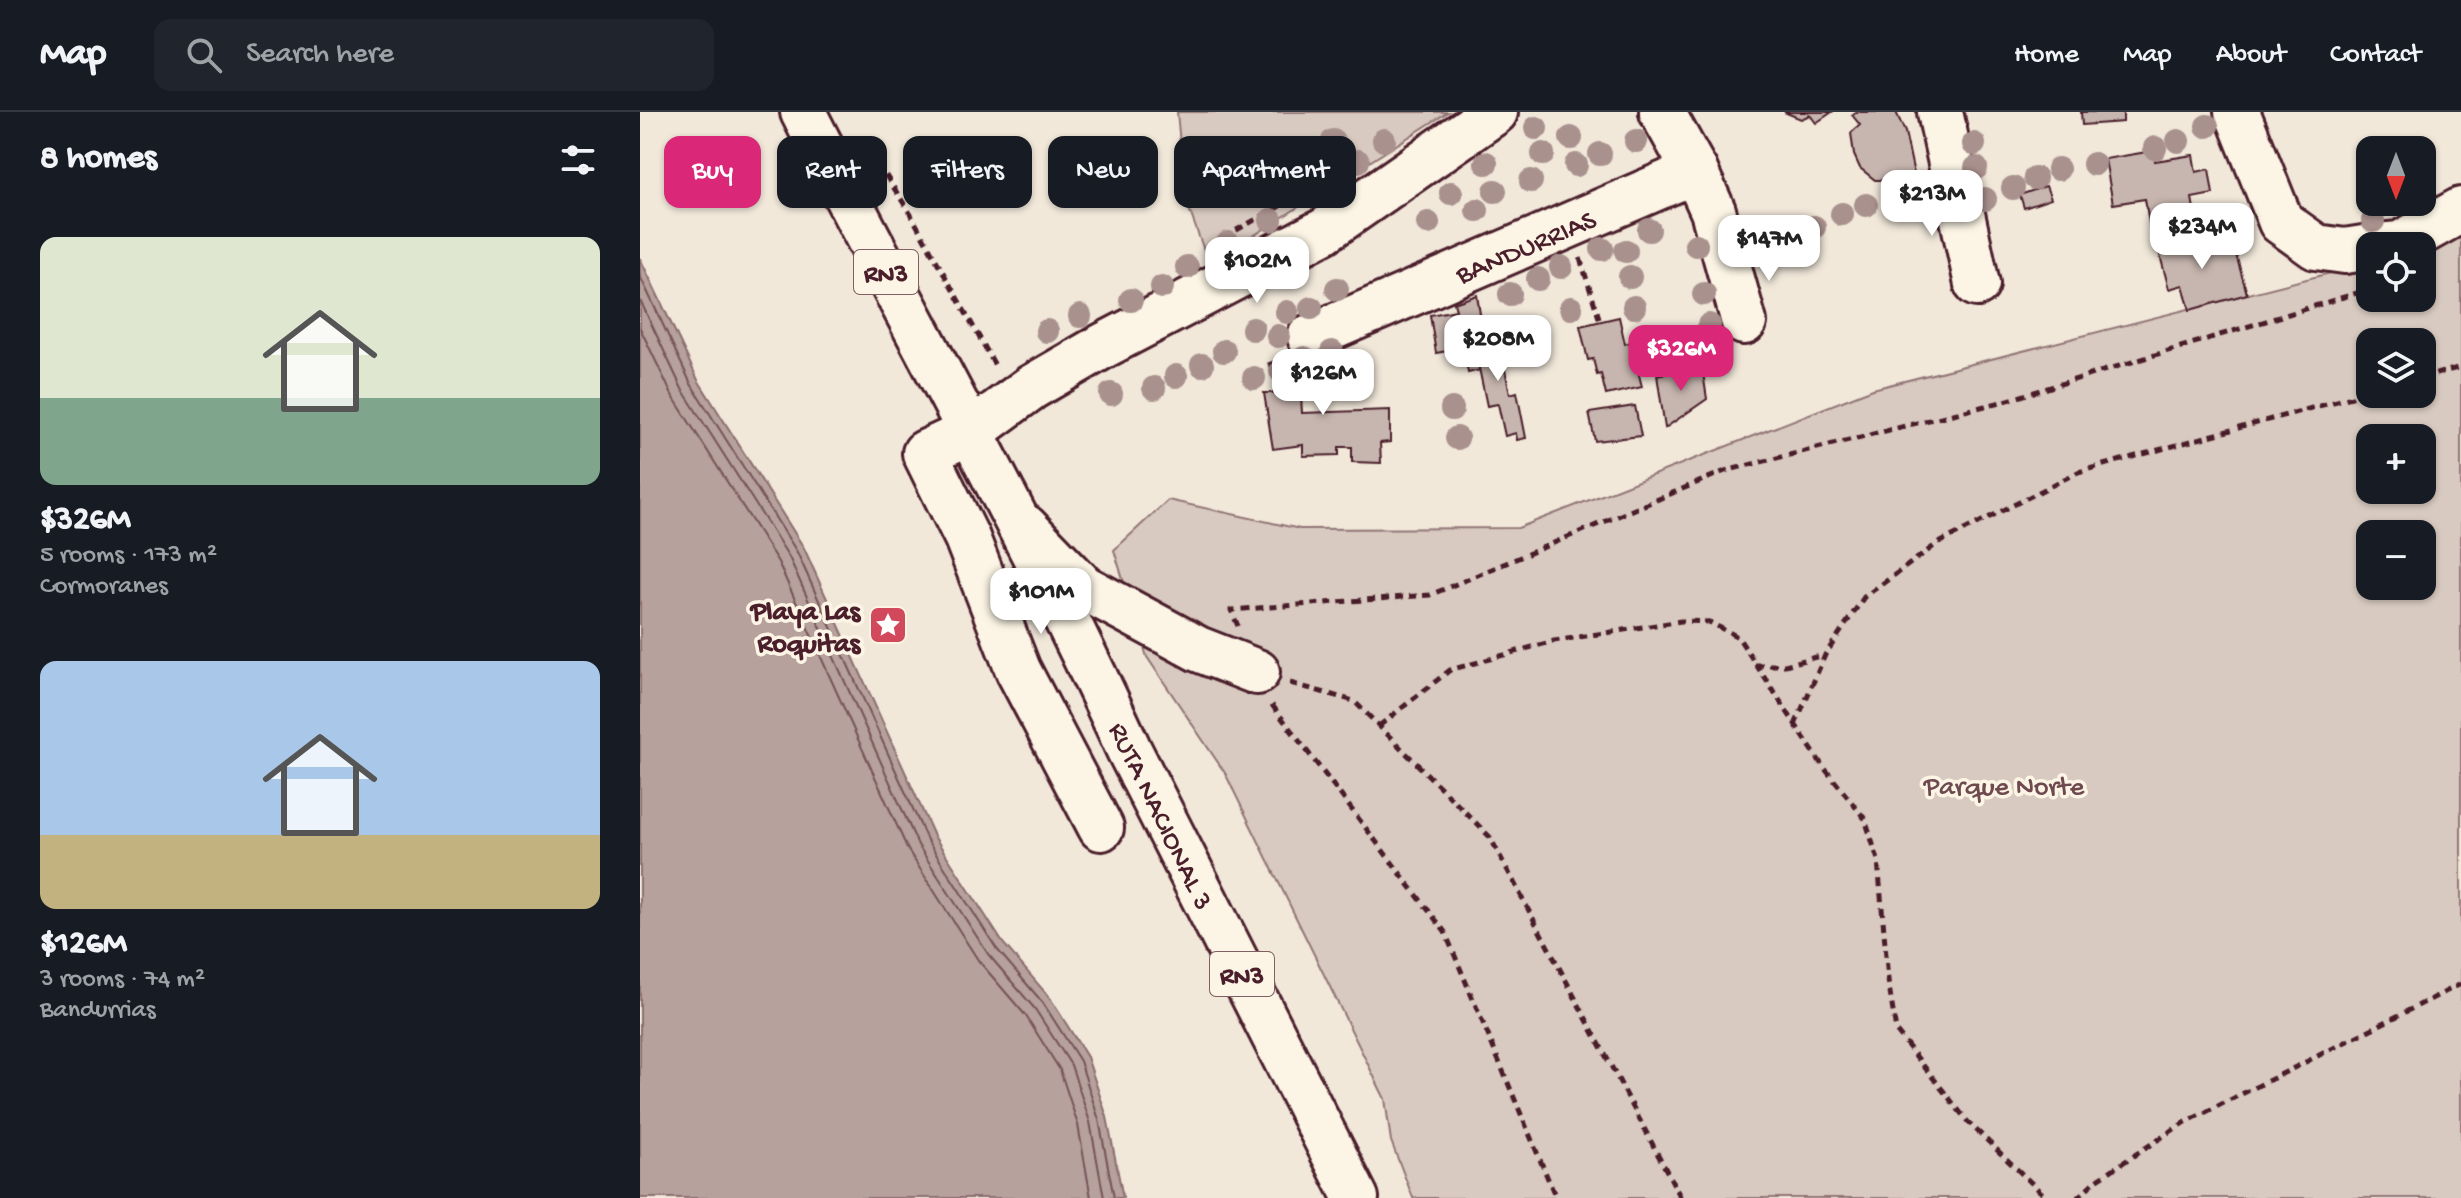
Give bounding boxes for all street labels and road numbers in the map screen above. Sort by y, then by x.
street label: BANDURRIAS [1451,205,1602,294]
road number: RN3 [854,250,918,294]
street label: RUTA NACIONAL 3 [1099,718,1219,916]
road number: RN3 [1210,952,1274,996]

